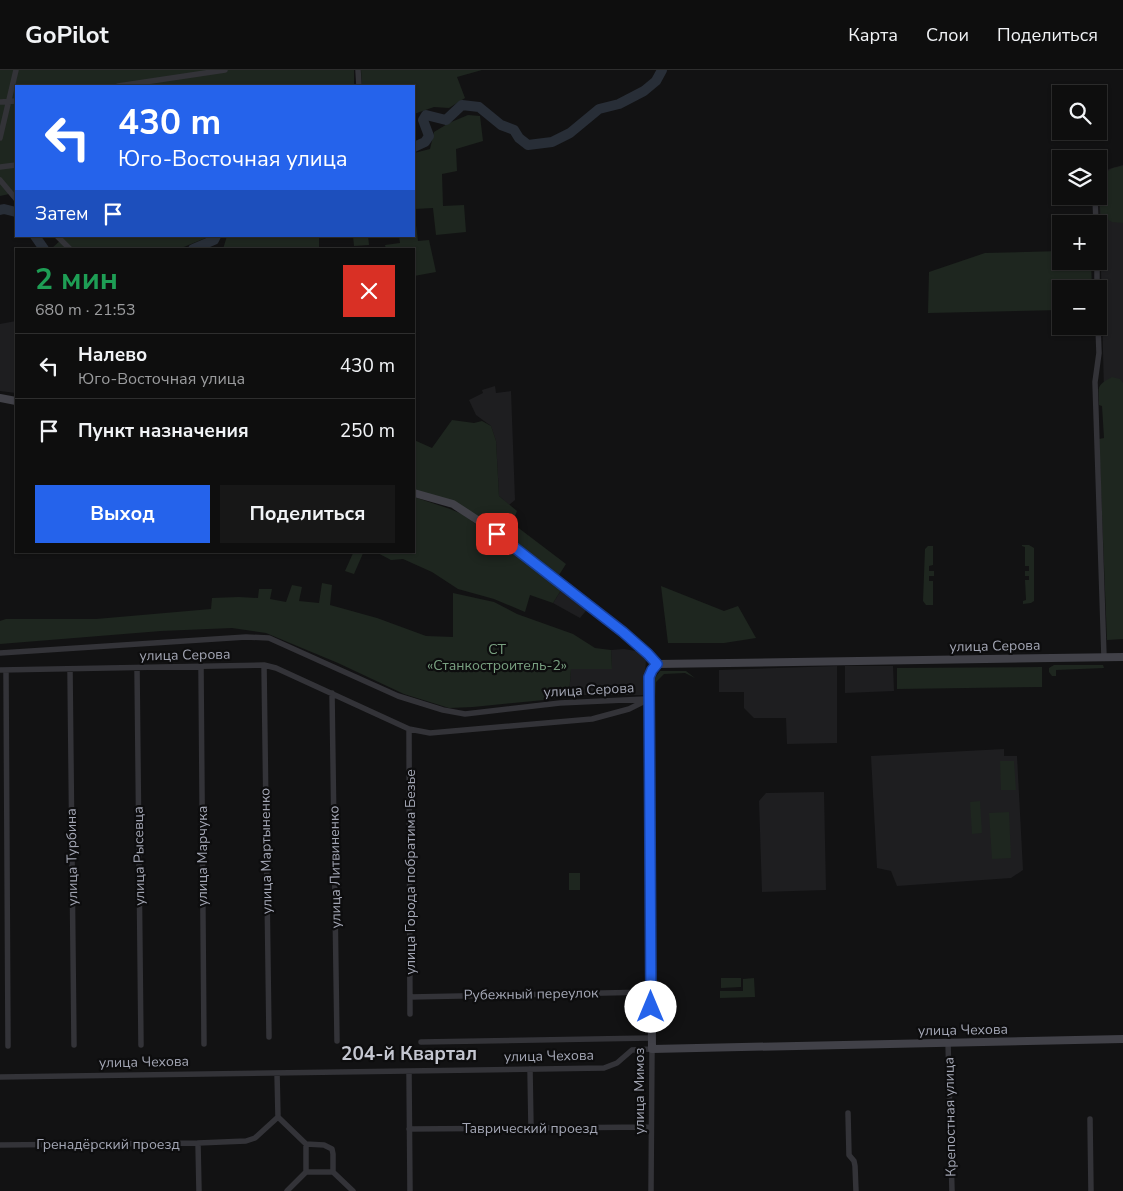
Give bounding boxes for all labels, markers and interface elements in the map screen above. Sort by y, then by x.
text: GoPilot [25,19,109,51]
text: Карта [848,23,898,47]
text: Слои [926,23,969,47]
text: Поделиться [997,23,1098,47]
map controls [1052,85,1107,335]
button: search [1052,85,1107,140]
text: 430 m [118,99,221,146]
icon: left [35,105,100,170]
text: Юго-Восточная улица [118,144,348,174]
button: layers [1052,150,1107,205]
icon: arrive [99,200,127,228]
text: Затем [35,201,89,227]
button: + [1052,215,1107,270]
text: 2 мин [35,259,118,300]
button: close [343,265,395,317]
button: − [1052,280,1107,335]
text: 680 m · 21:53 [35,299,136,321]
text: Налево [78,342,147,368]
icon: left [35,352,63,380]
text: 430 m [340,353,395,379]
text: Юго-Восточная улица [78,368,245,390]
icon: arrive [35,417,63,445]
text: Пункт назначения [78,418,249,444]
text: 250 m [340,418,395,444]
button: Выход [35,485,210,543]
button: Поделиться [220,485,395,543]
pin [476,513,518,555]
icon: arrive [483,520,511,548]
street label: улица Серова [949,636,1041,656]
park label: СТ «Станкостроитель-2» [427,640,567,675]
street label: улица Серова [139,645,231,665]
street label: улица Серова [543,678,635,702]
street label: улица Города побратима Безье [401,769,420,975]
street label: улица Мартыненко [255,788,277,914]
street label: улица Литвиненко [324,805,346,928]
street label: улица Рысевца [129,806,149,906]
street label: улица Марчука [193,806,212,906]
street label: улица Турбина [62,808,82,906]
position arrow [624,980,676,1032]
street label: Рубежный переулок [463,983,599,1005]
street label: улица Чехова [918,1020,1008,1040]
district label: 204-й Квартал [341,1041,477,1067]
street label: улица Чехова [504,1046,594,1066]
street label: улица Мимоз [630,1048,649,1134]
street label: улица Чехова [99,1052,189,1072]
street label: Крепостная улица [939,1057,961,1177]
street label: Таврический проезд [462,1119,598,1138]
street label: Гренадёрский проезд [36,1135,180,1154]

